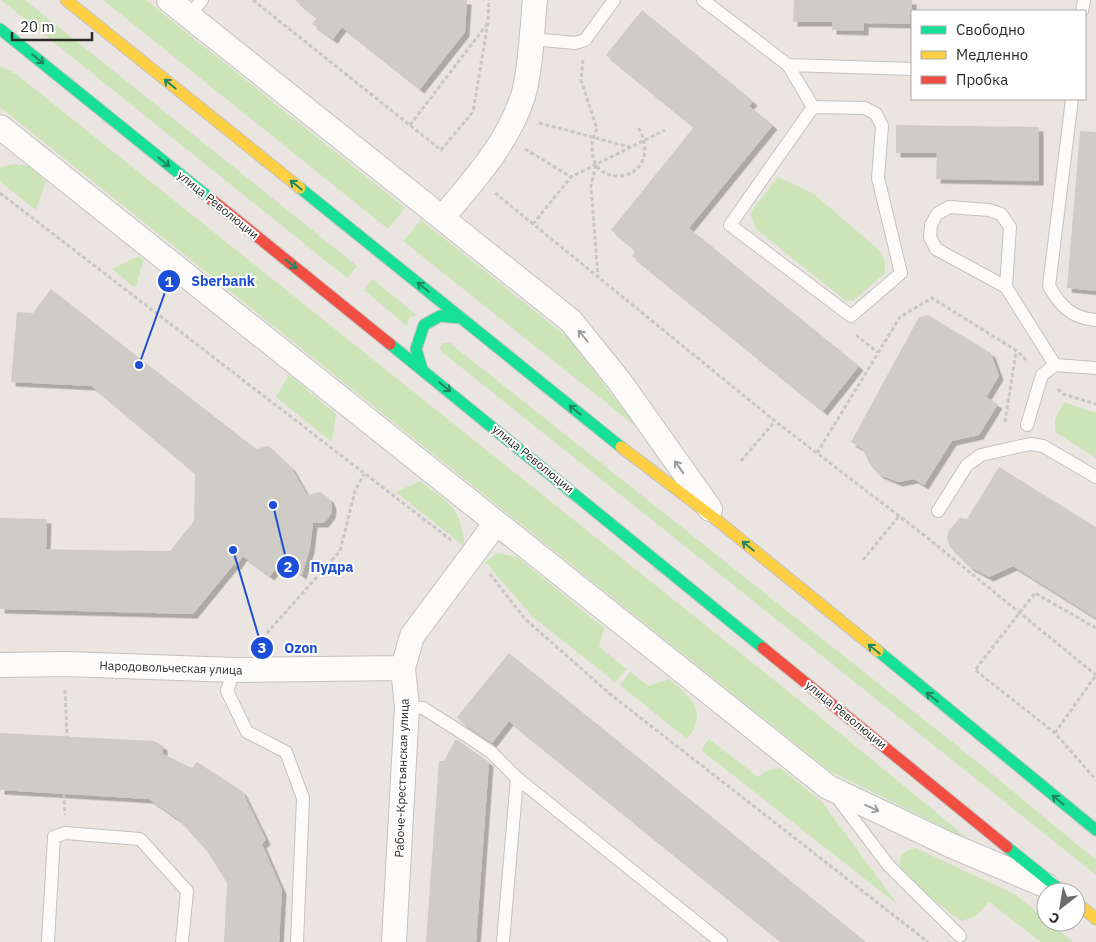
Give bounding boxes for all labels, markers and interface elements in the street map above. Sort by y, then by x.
scale bar [12,10,92,42]
legend [911,10,1086,100]
text: 20 m [20,17,55,36]
text: Свободно [956,20,1025,39]
text: Медленно [956,45,1028,64]
one-way arrow [31,54,44,65]
text: Пробка [956,70,1008,89]
one-way arrow [164,78,177,89]
one-way arrow [158,156,171,167]
street label: улица Революции [175,167,262,242]
one-way arrow [290,180,303,191]
one-way arrow [284,258,297,269]
callout: Sberbank [156,267,265,296]
text: 1 [164,272,174,291]
text: Sberbank [191,272,256,290]
one-way arrow [417,282,430,293]
one-way arrow [577,330,588,343]
one-way arrow [438,382,451,393]
one-way arrow [569,404,582,415]
street label: улица Революции [490,421,577,496]
one-way arrow [674,460,685,474]
one-way arrow [742,540,755,552]
callout: Пудра [275,553,363,582]
text: 2 [283,557,293,576]
text: Пудра [311,558,353,576]
callout: Ozon [249,633,327,662]
text: 3 [257,638,267,657]
text: Ozon [284,639,318,657]
one-way arrow [868,644,881,655]
street label: Народовольческая улица [99,658,243,678]
street label: улица Революции [803,677,890,752]
one-way arrow [926,691,939,702]
street label: Рабоче-Крестьянская улица [391,697,412,858]
one-way arrow [1052,795,1065,806]
one-way arrow [864,803,879,813]
north arrow [1036,882,1086,932]
text: С [1046,908,1063,928]

